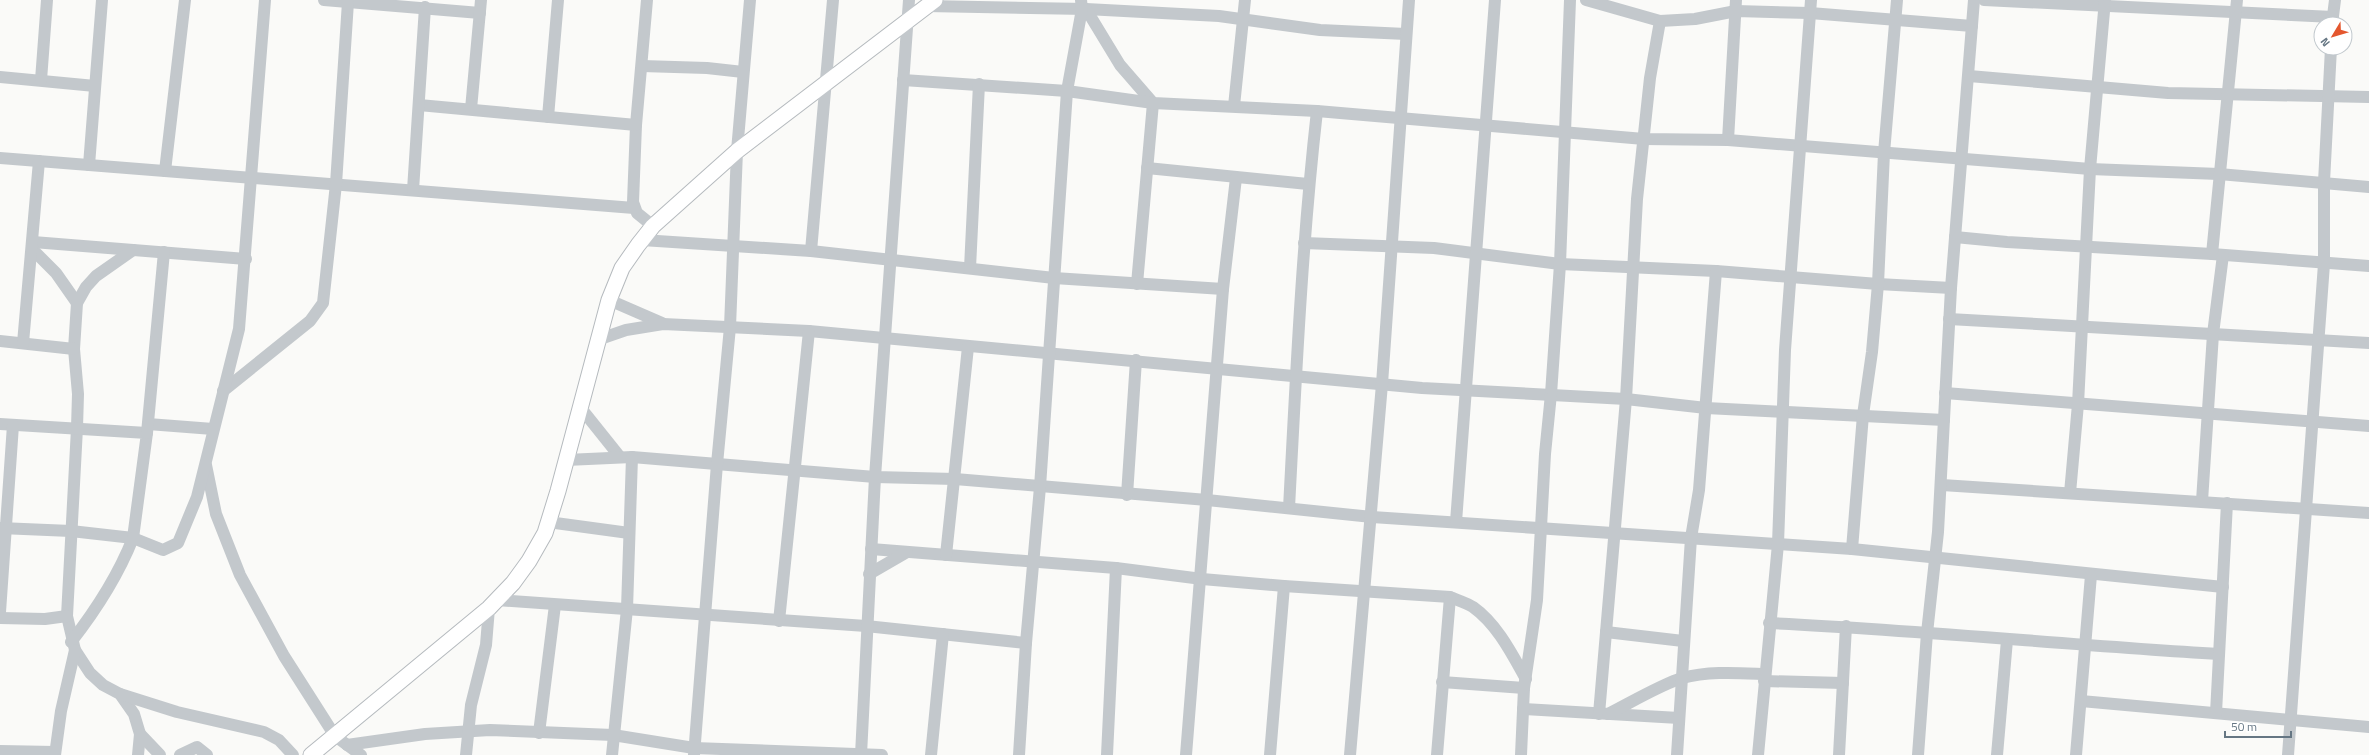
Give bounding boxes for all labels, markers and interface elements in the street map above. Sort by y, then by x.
north arrow [2313,16,2353,56]
text: N [2316,34,2334,50]
scale bar [2225,713,2291,739]
text: 50 m [2231,717,2257,736]

